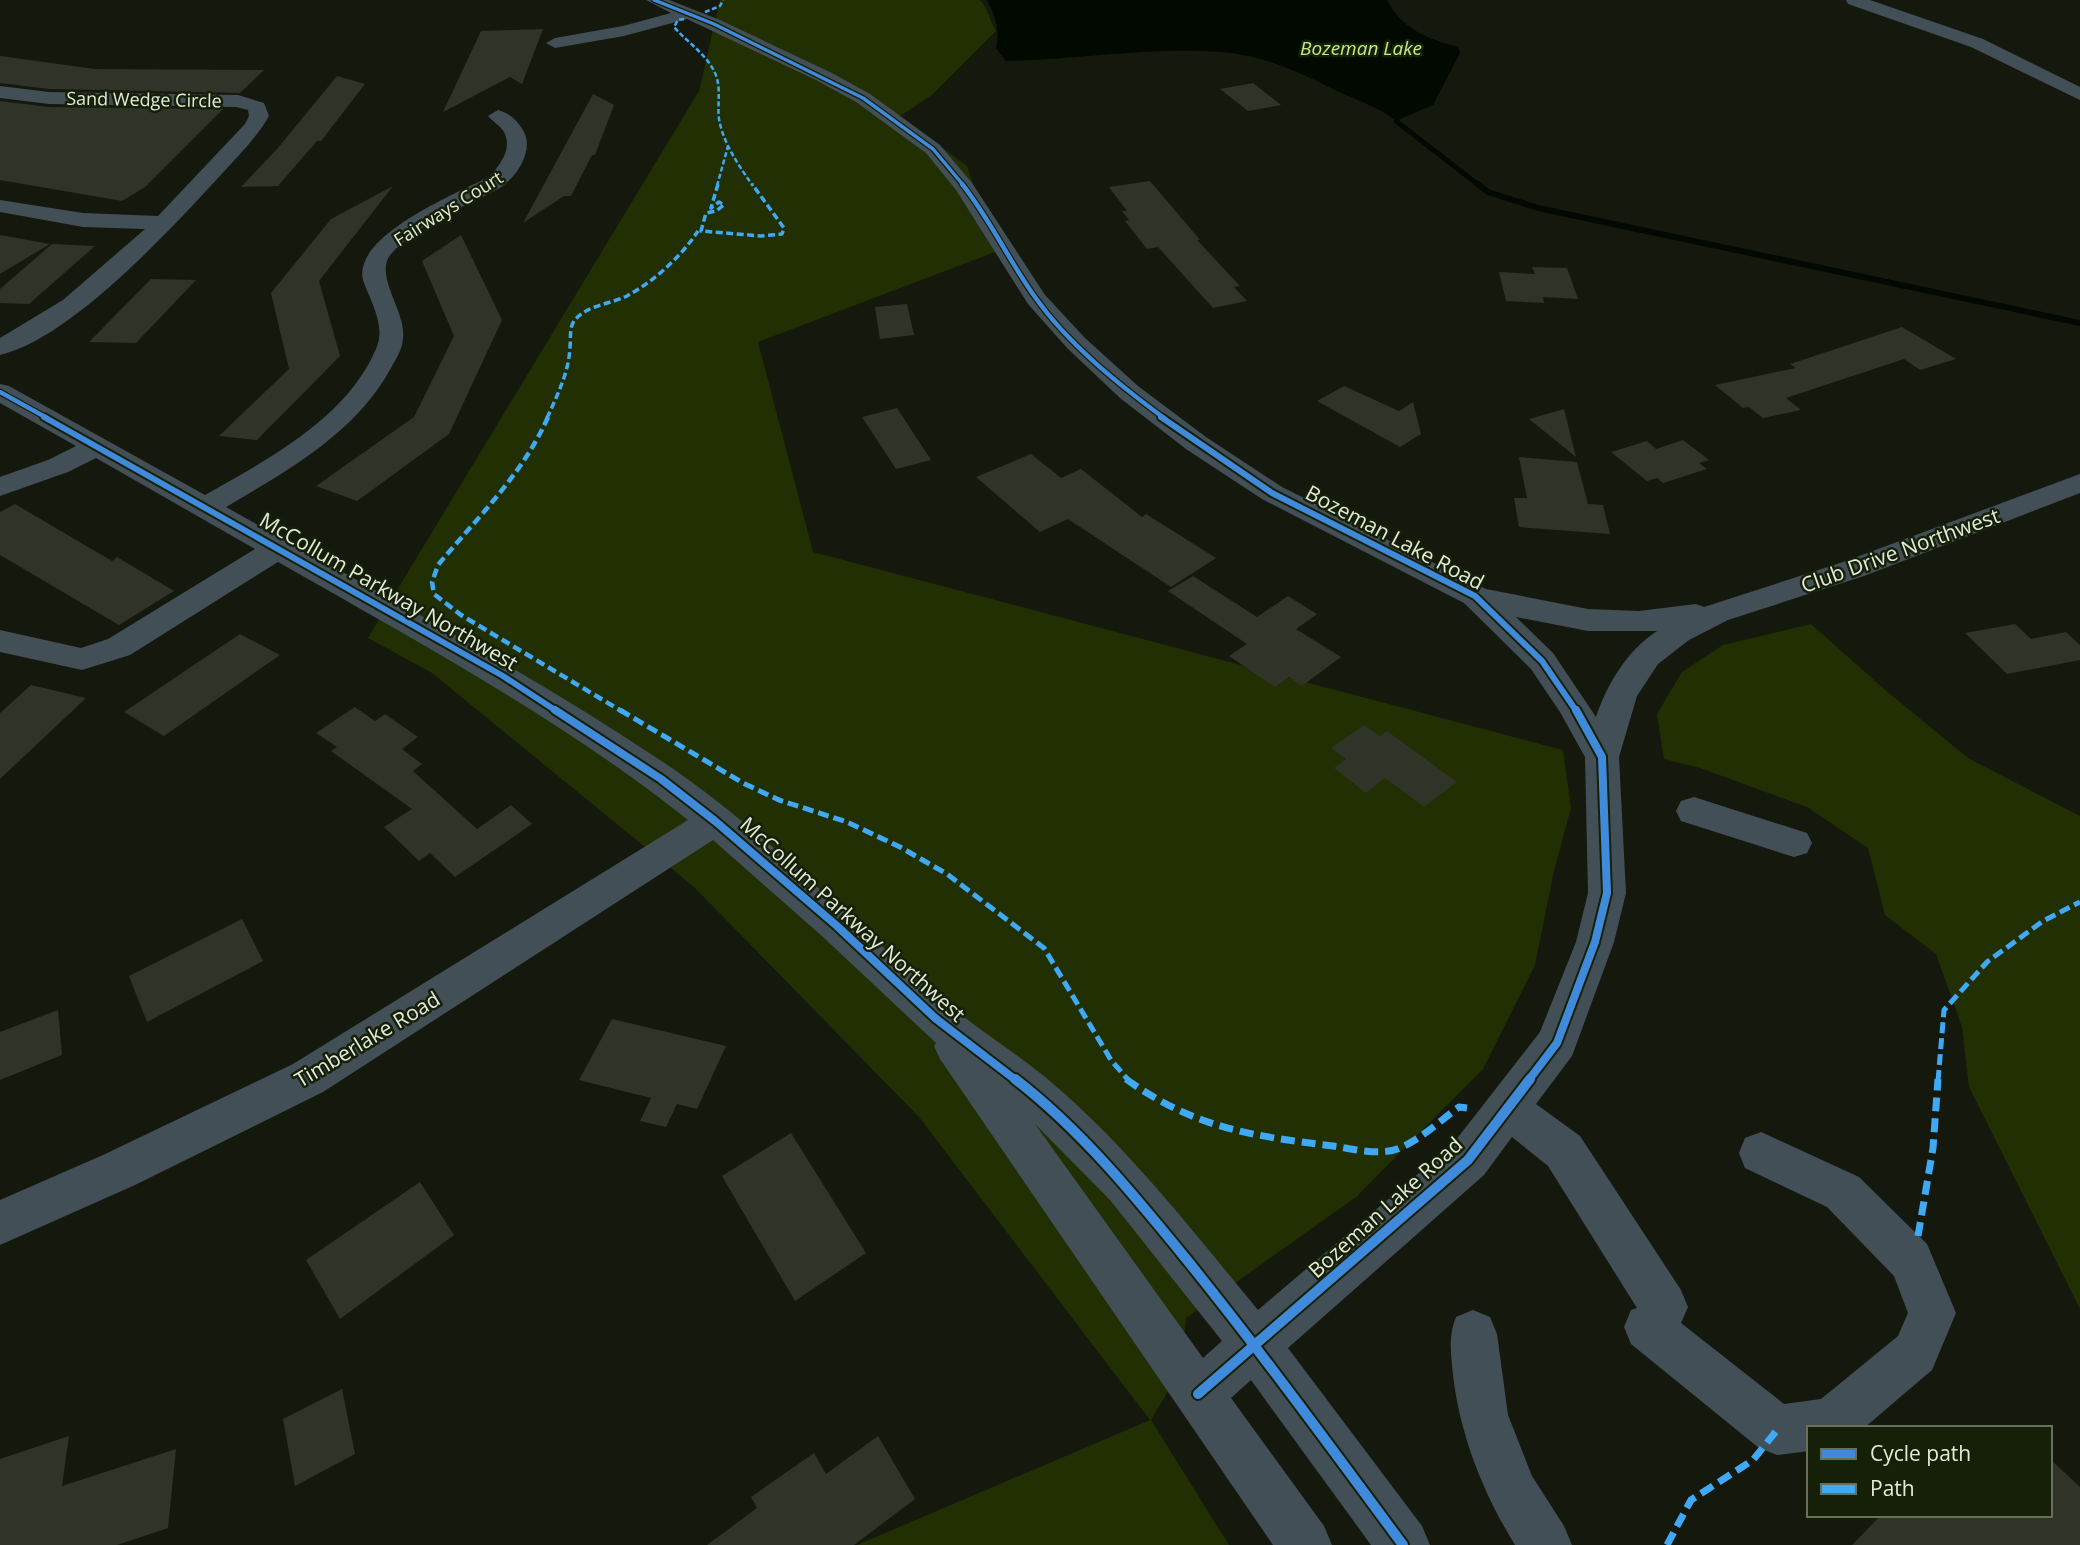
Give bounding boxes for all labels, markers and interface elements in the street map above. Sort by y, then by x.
water label: Bozeman Lake [1300,35,1422,61]
street label: Sand Wedge Circle [66,86,222,112]
street label: Fairways Court [389,165,507,251]
street label: Bozeman Lake Road [1301,478,1489,596]
street label: Club Drive Northwest [1797,501,2003,599]
street label: McCollum Parkway Northwest [255,505,523,677]
street label: McCollum Parkway Northwest [734,810,972,1028]
street label: Timberlake Road [289,985,445,1093]
street label: Bozeman Lake Road [1302,1130,1468,1284]
legend [1807,1426,2052,1517]
text: Cycle path [1870,1439,1971,1467]
text: Path [1870,1474,1915,1502]

